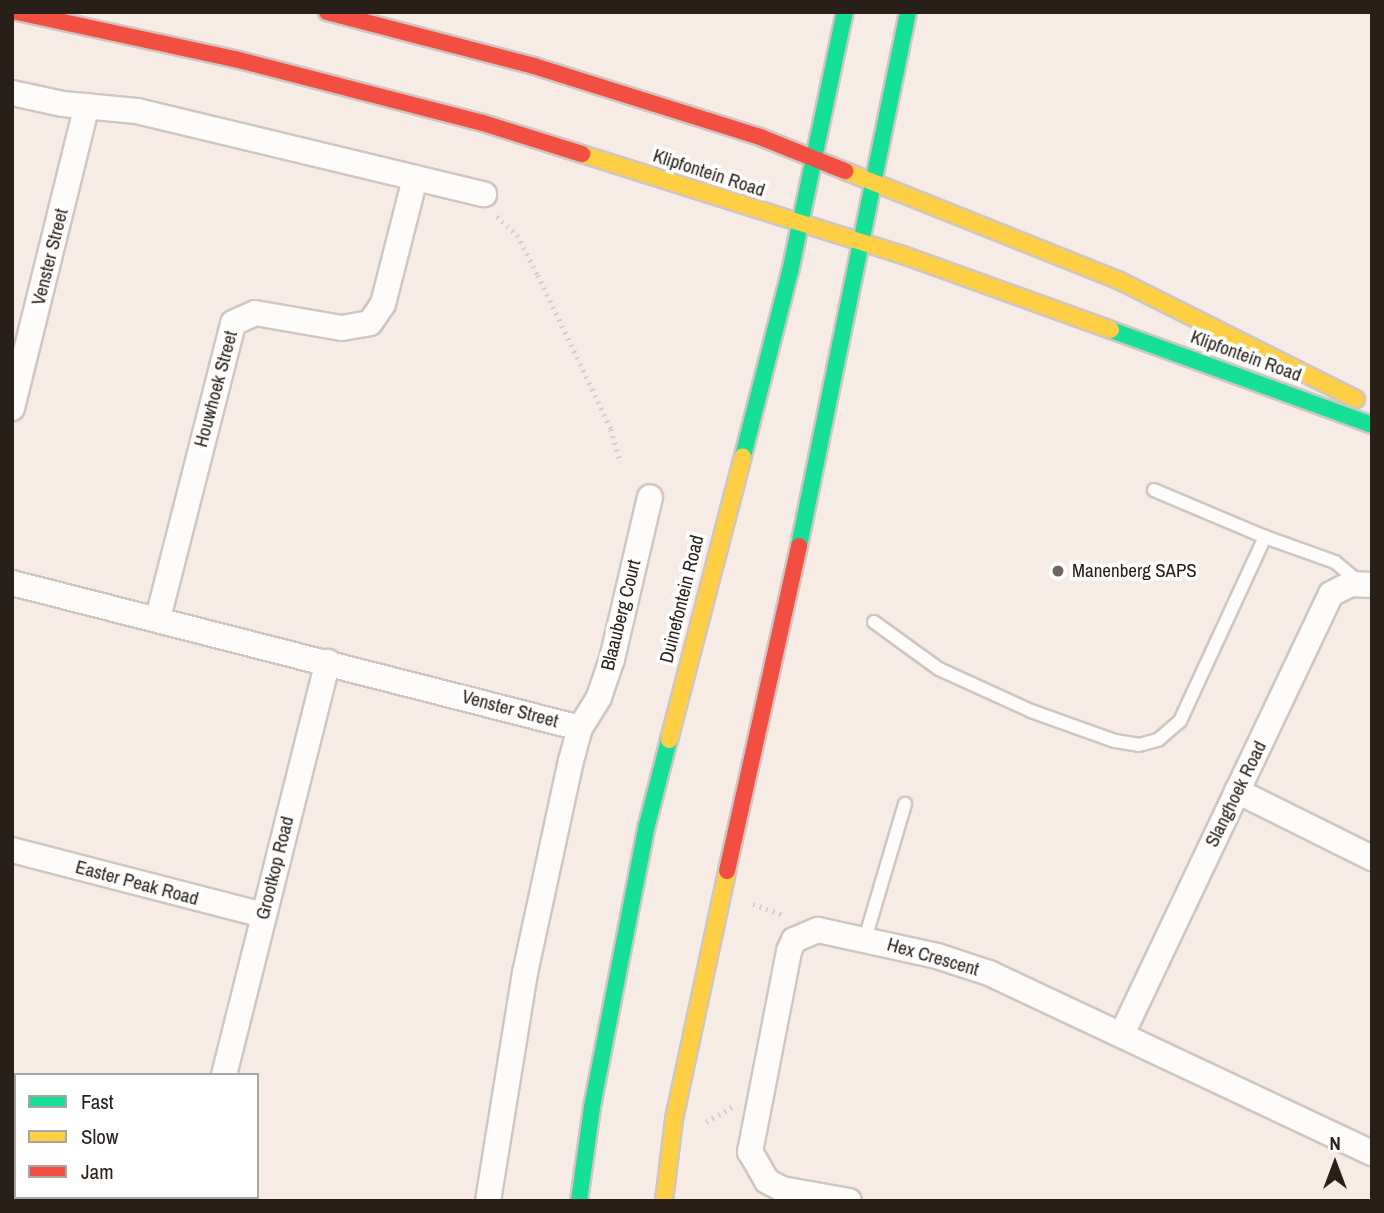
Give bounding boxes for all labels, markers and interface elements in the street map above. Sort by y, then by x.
street label: Klipfontein Road [650,144,768,202]
street label: Venster Street [27,206,73,308]
street label: Klipfontein Road [1188,325,1304,387]
street label: Houwhoek Street [190,328,242,450]
street label: Duinefontein Road [655,533,709,665]
street label: Blaauberg Court [596,557,646,673]
place label: Manenberg SAPS [1072,560,1197,582]
marker: Manenberg SAPS [1050,563,1066,579]
street label: Venster Street [459,685,561,733]
street label: Slanghoek Road [1201,737,1271,851]
street label: Grootkop Road [251,814,299,922]
street label: Easter Peak Road [73,856,201,910]
street label: Hex Crescent [884,933,982,981]
legend [14,1073,259,1199]
text: Fast [81,1087,114,1116]
text: Slow [81,1122,118,1151]
north arrow [1300,1129,1370,1199]
text: N [1329,1130,1341,1156]
text: Jam [81,1157,114,1186]

